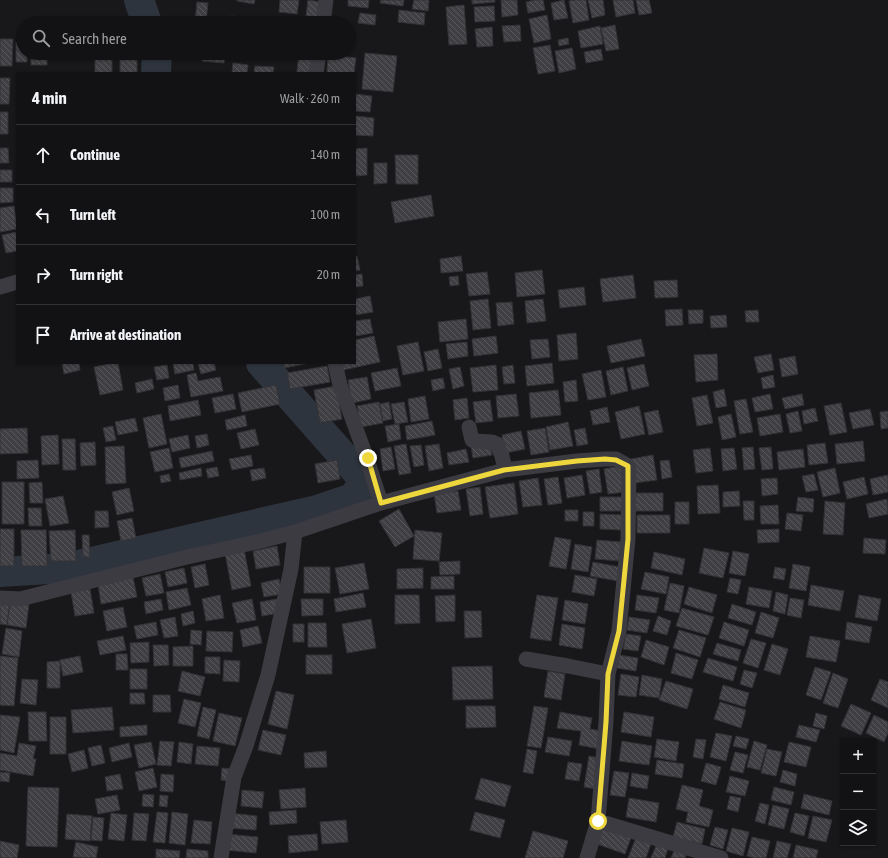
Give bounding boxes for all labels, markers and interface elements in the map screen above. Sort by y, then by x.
search box [16,16,356,60]
icon: search [30,27,52,49]
text: Search here [62,30,127,47]
text: 4 min [32,88,67,108]
text: Walk · 260 m [280,91,340,106]
icon: ahead [32,144,54,166]
text: Continue [70,146,120,163]
text: 140 m [311,147,340,162]
icon: left [32,204,54,226]
text: Turn left [70,206,116,223]
text: 100 m [311,207,340,222]
icon: right [32,264,54,286]
text: Turn right [70,266,123,283]
text: 20 m [317,267,340,282]
icon: arrive [32,324,54,346]
text: Arrive at destination [70,326,181,343]
route end [359,449,377,467]
map controls [840,738,876,846]
button: + [840,738,876,774]
button: − [840,774,876,810]
button: layers [840,810,876,846]
route start [589,812,607,830]

